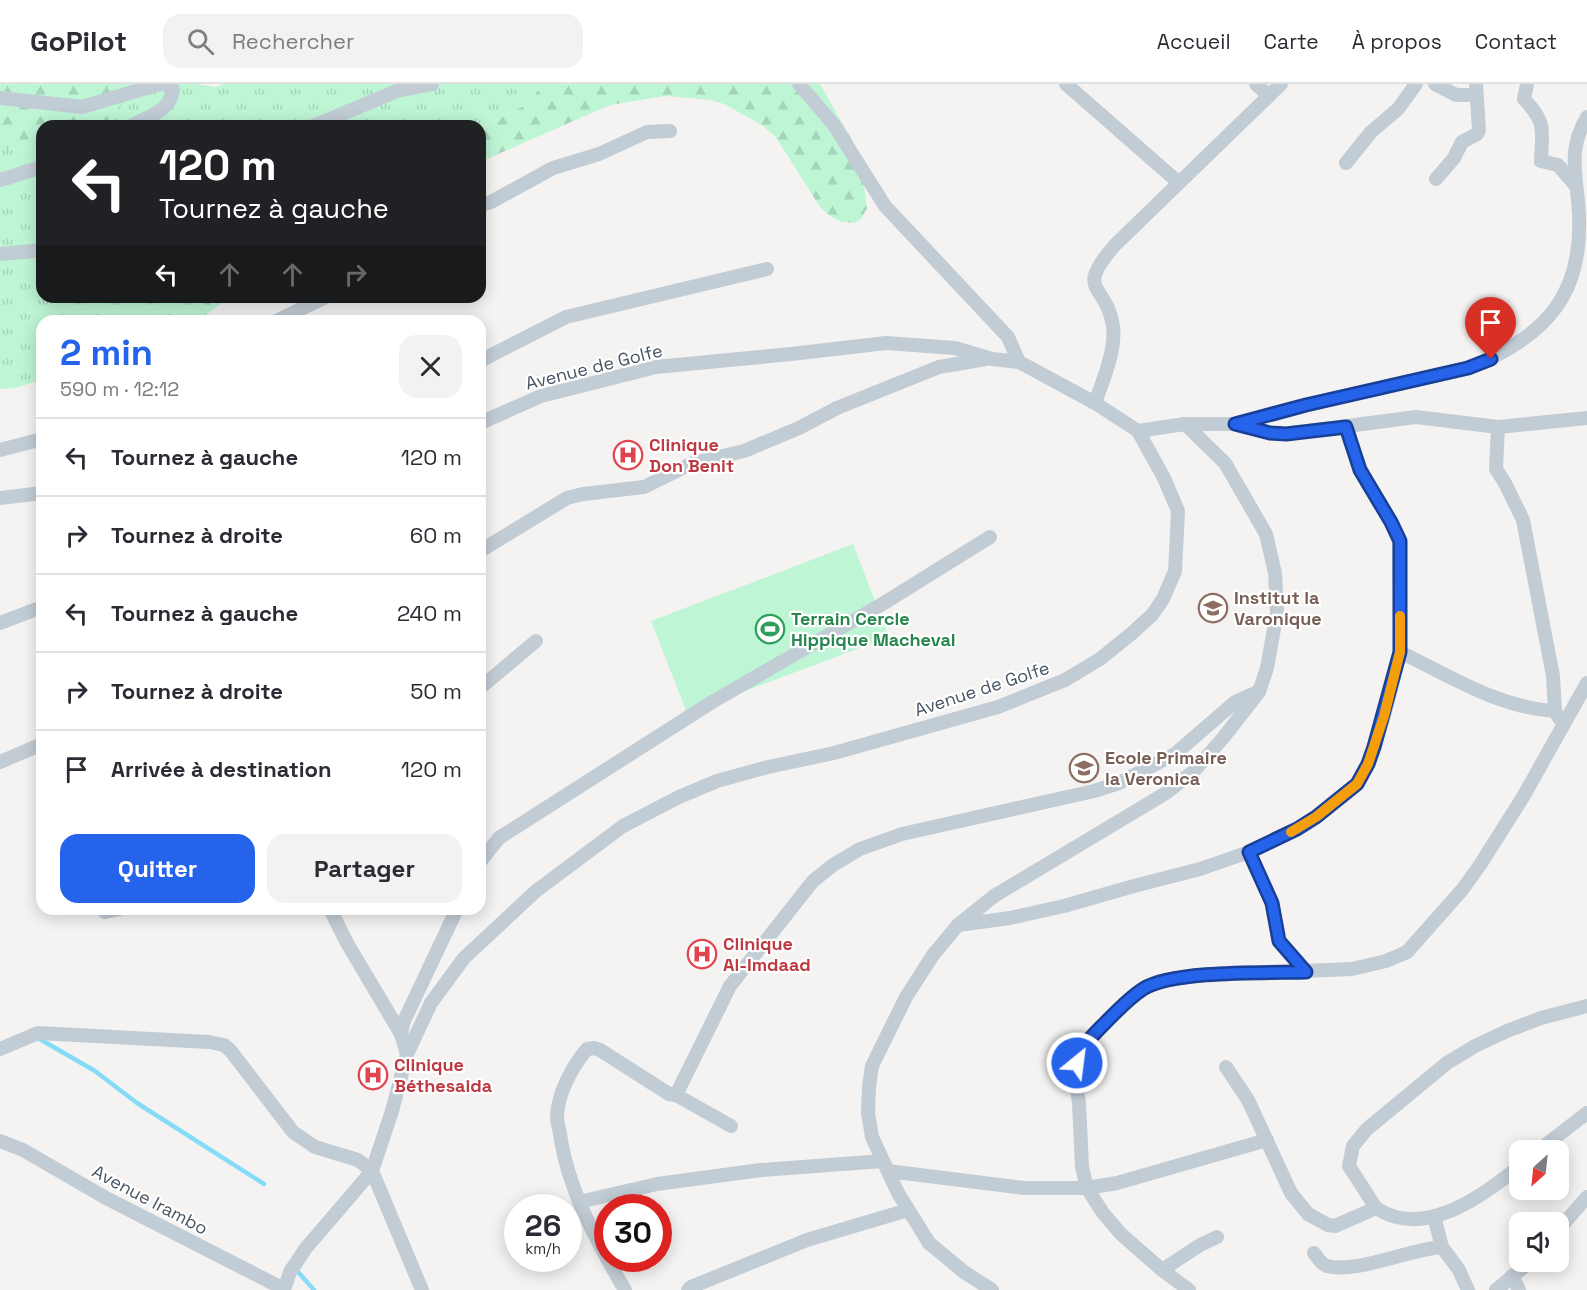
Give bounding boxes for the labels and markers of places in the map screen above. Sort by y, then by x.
pin [1465,297,1516,359]
place label: Clinique Don Benit [649,433,734,477]
hospital icon: Clinique Don Benit [612,439,644,471]
place label: Institut la Varonique [1234,586,1322,630]
school or university icon: Institut la Varonique [1197,592,1229,624]
place label: Terrain Cercle Hippique Macheval [791,607,956,651]
sports icon: Terrain Cercle Hippique Macheval [754,613,786,645]
place label: Ecole Primaire la Veronica [1105,746,1227,790]
school or university icon: Ecole Primaire la Veronica [1068,752,1100,784]
place label: Clinique Al-Imdaad [723,932,811,976]
hospital icon: Clinique Al-Imdaad [686,938,718,970]
place label: Clinique Béthesaida [394,1053,493,1097]
hospital icon: Clinique Béthesaida [357,1059,389,1091]

